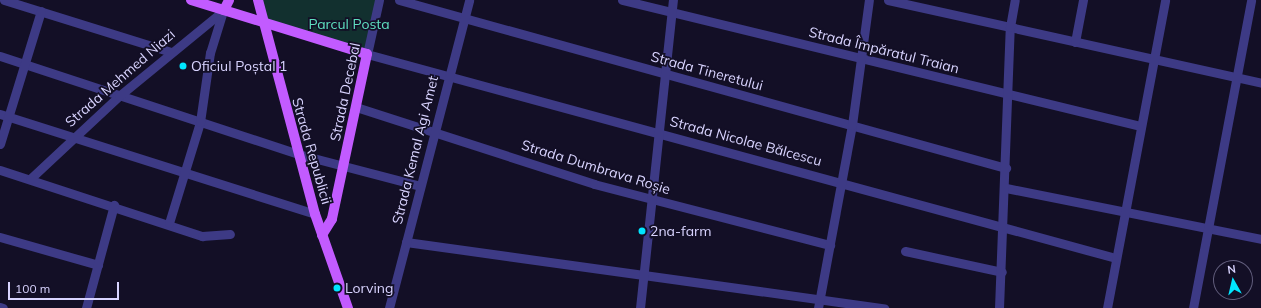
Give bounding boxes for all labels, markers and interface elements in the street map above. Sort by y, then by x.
park label: Parcul Posta [308,16,390,32]
street label: Strada Împăratul Traian [807,23,961,77]
street label: Strada Mehmed Niazi [62,26,178,130]
street label: Strada Decebal [326,41,364,143]
street label: Strada Tineretului [649,48,765,94]
place label: Oficiul Poștal 1 [191,58,288,74]
marker: Oficiul Poștal 1 [178,61,188,71]
street label: Strada Kemal Agi Amet [388,74,442,226]
street label: Strada Republicii [289,96,335,206]
street label: Strada Nicolae Bălcescu [668,113,824,169]
street label: Strada Dumbrava Roșie [520,136,672,198]
place label: 2na-farm [650,223,711,239]
marker: 2na-farm [637,226,647,236]
north arrow [1213,260,1253,300]
text: N [1226,262,1237,277]
scale bar [10,274,121,300]
place label: Lorving [345,280,393,296]
text: 100 m [15,281,50,296]
marker: Lorving [332,283,342,293]

